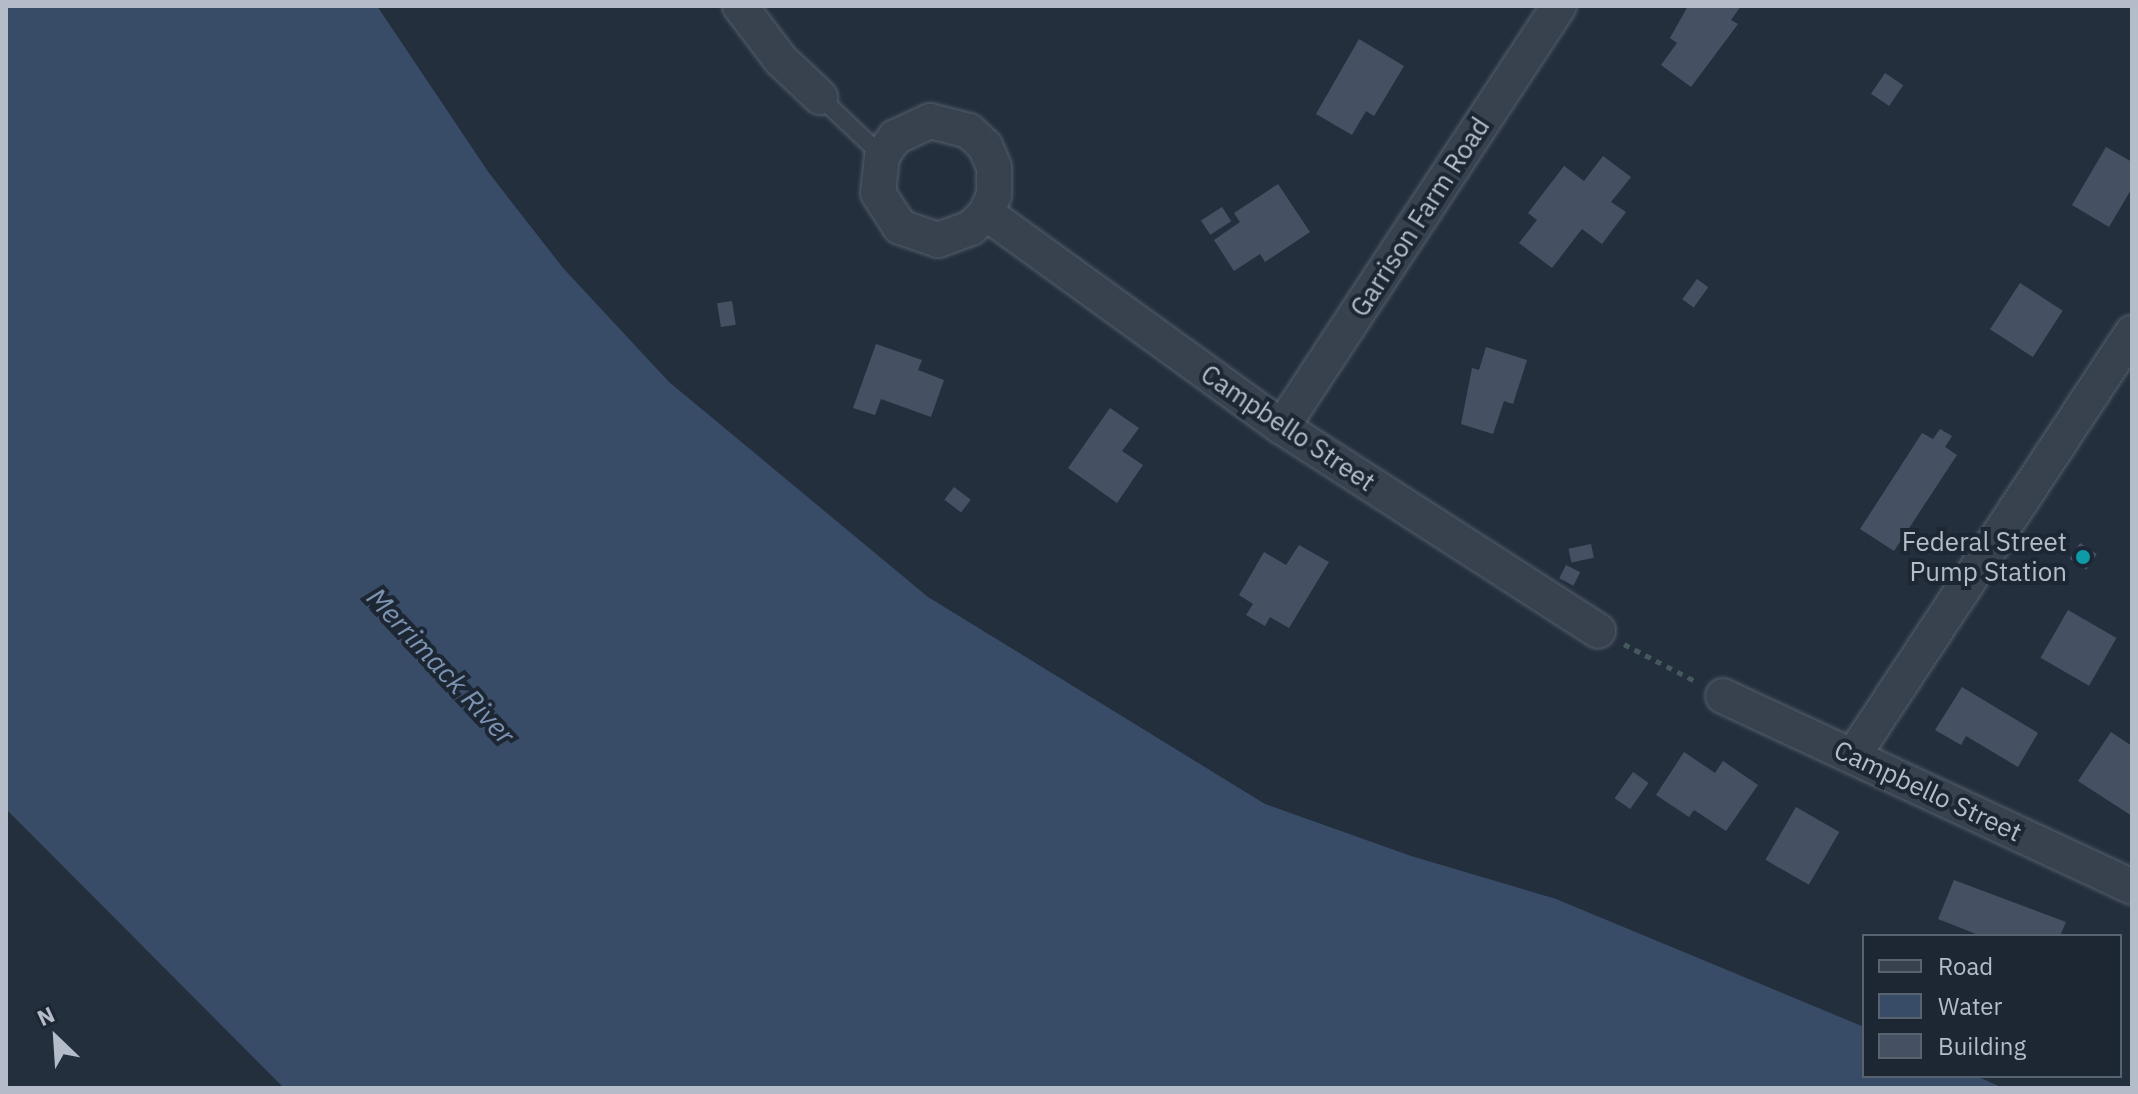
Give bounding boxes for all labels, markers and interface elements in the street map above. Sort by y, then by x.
street label: Garrison Farm Road [1344,112,1496,322]
street label: Campbello Street [1195,358,1381,498]
place label: Federal Street Pump Station [1902,526,2067,588]
marker: Federal Street Pump Station [2074,548,2092,566]
water label: Merrimack River [360,581,522,751]
street label: Campbello Street [1829,734,2027,848]
legend [1862,934,2122,1078]
text: Road [1938,950,1993,982]
text: Water [1938,990,2002,1022]
north arrow [16,998,96,1078]
text: N [32,999,59,1032]
text: Building [1938,1030,2026,1062]

